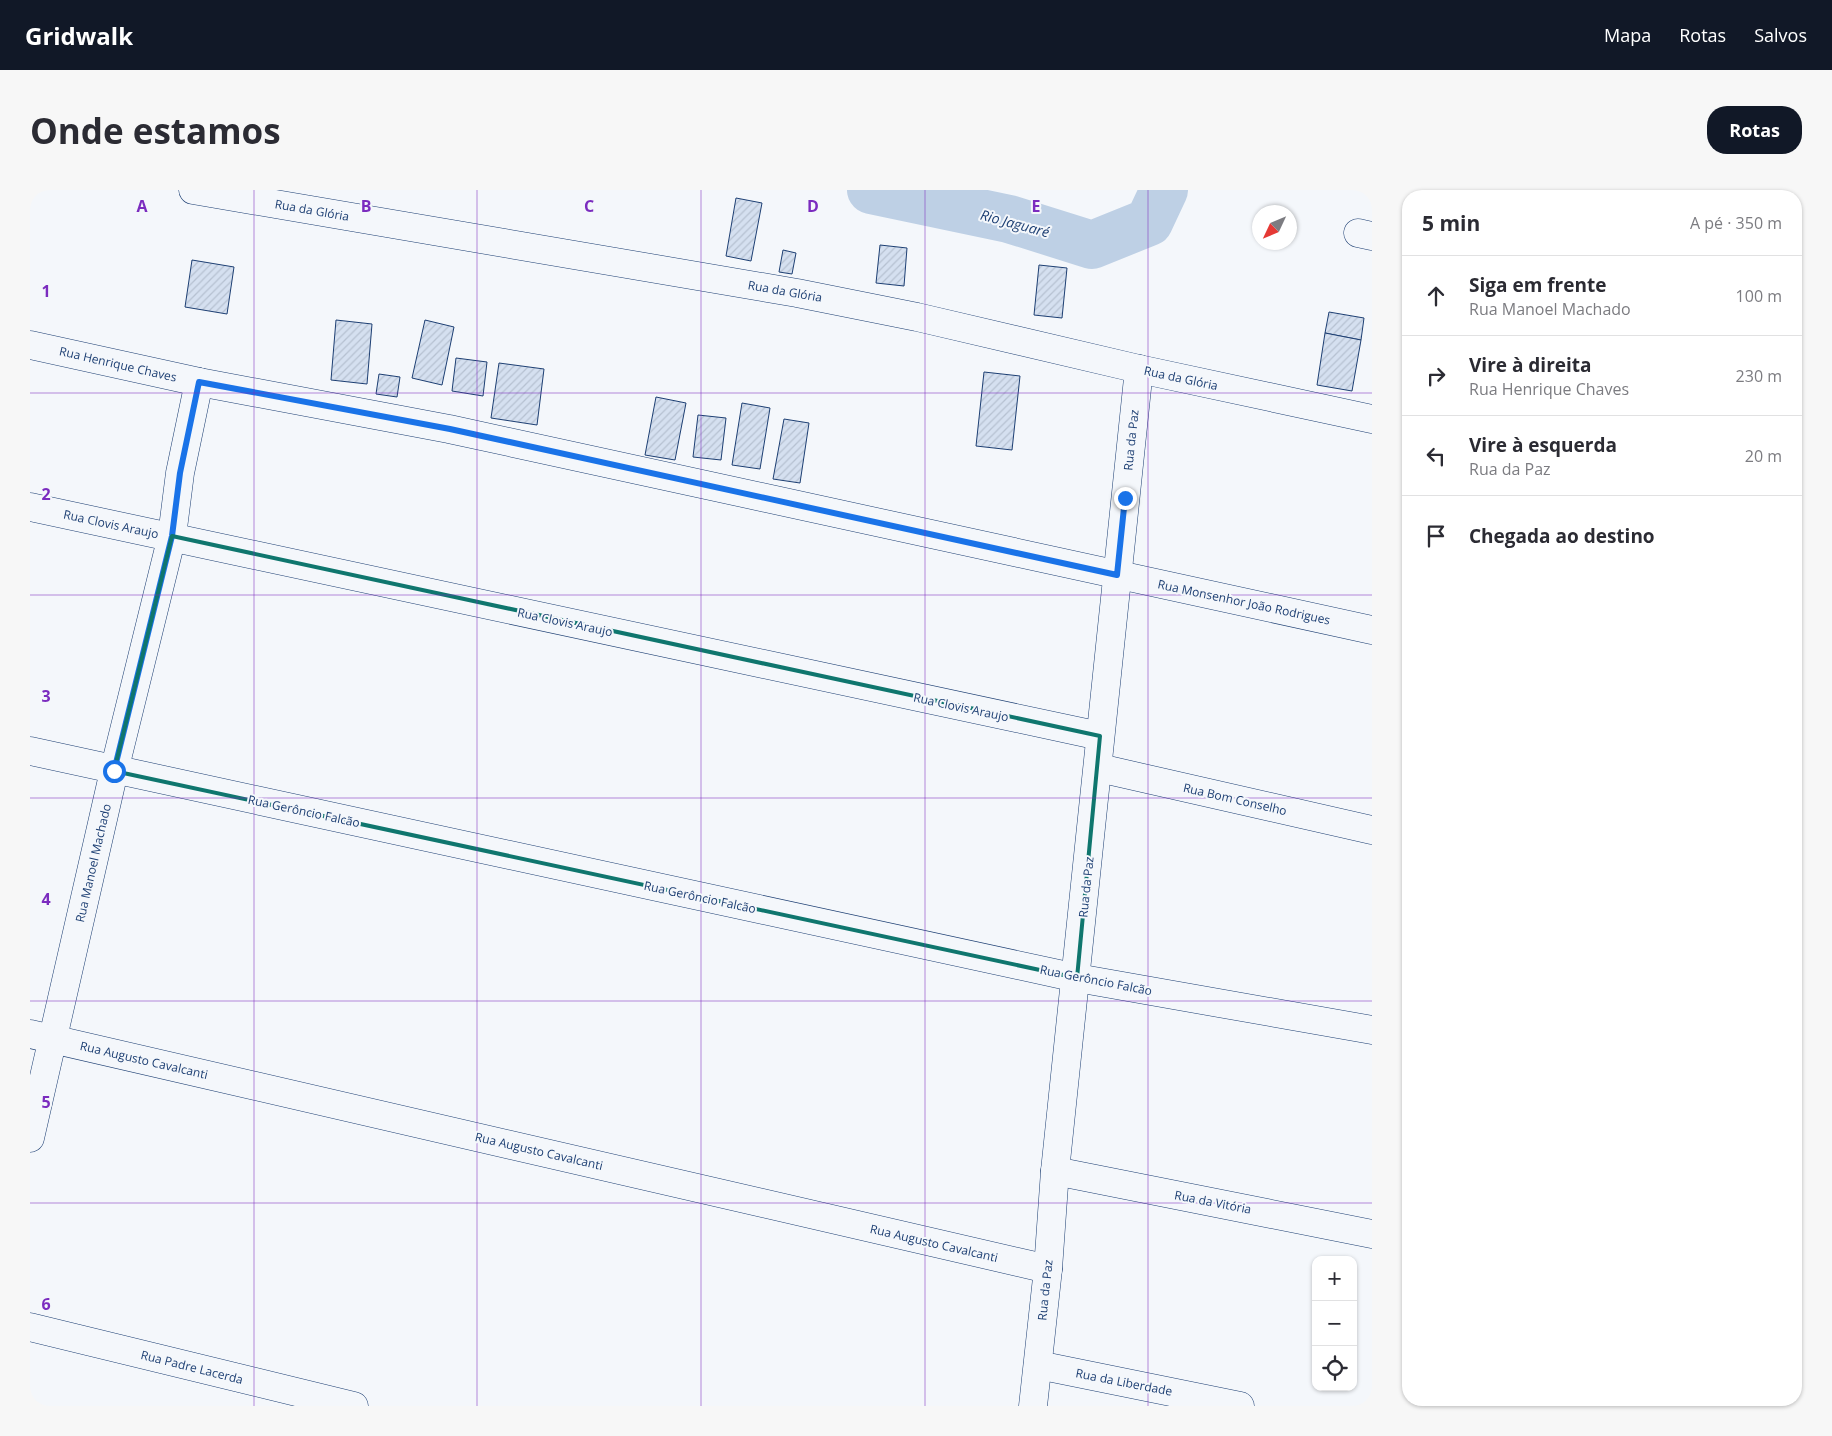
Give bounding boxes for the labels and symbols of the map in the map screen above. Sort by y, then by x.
text: A [136,195,148,217]
street label: Rua da Glória [273,195,351,225]
text: B [361,195,371,217]
text: C [584,195,594,217]
text: D [807,195,819,217]
text: E [1032,195,1041,217]
water label: Rio Jaguaré [978,205,1052,241]
north arrow [1252,205,1297,250]
street label: Rua da Glória [746,276,824,306]
text: 1 [41,280,51,302]
street label: Rua Henrique Chaves [58,342,179,386]
street label: Rua da Glória [1142,362,1220,394]
street label: Rua da Paz [1119,408,1143,471]
text: 2 [41,483,51,505]
route end [1114,487,1137,510]
street label: Rua Clovis Araujo [62,506,160,542]
street label: Rua Monsenhor João Rodrigues [1156,575,1332,629]
street label: Rua Clovis Araujo [516,604,614,640]
text: 3 [41,685,51,707]
street label: Rua Clovis Araujo [912,689,1010,725]
route start [103,760,126,783]
street label: Rua Bom Conselho [1181,779,1289,819]
street label: Rua Gerôncio Falcão [246,791,362,831]
street label: Rua Manoel Machado [71,802,115,924]
street label: Rua da Paz [1074,855,1098,918]
street label: Rua Gerôncio Falcão [642,877,758,917]
text: 4 [41,888,51,910]
street label: Rua Gerôncio Falcão [1038,961,1154,999]
street label: Rua Augusto Cavalcanti [78,1037,210,1083]
text: 5 [41,1091,51,1113]
street label: Rua Augusto Cavalcanti [473,1128,605,1174]
street label: Rua da Vitória [1173,1186,1253,1218]
street label: Rua Augusto Cavalcanti [868,1220,1000,1266]
street label: Rua da Paz [1033,1258,1057,1321]
text: 6 [41,1293,51,1315]
street label: Rua Padre Lacerda [139,1346,245,1388]
street label: Rua da Liberdade [1074,1364,1174,1400]

